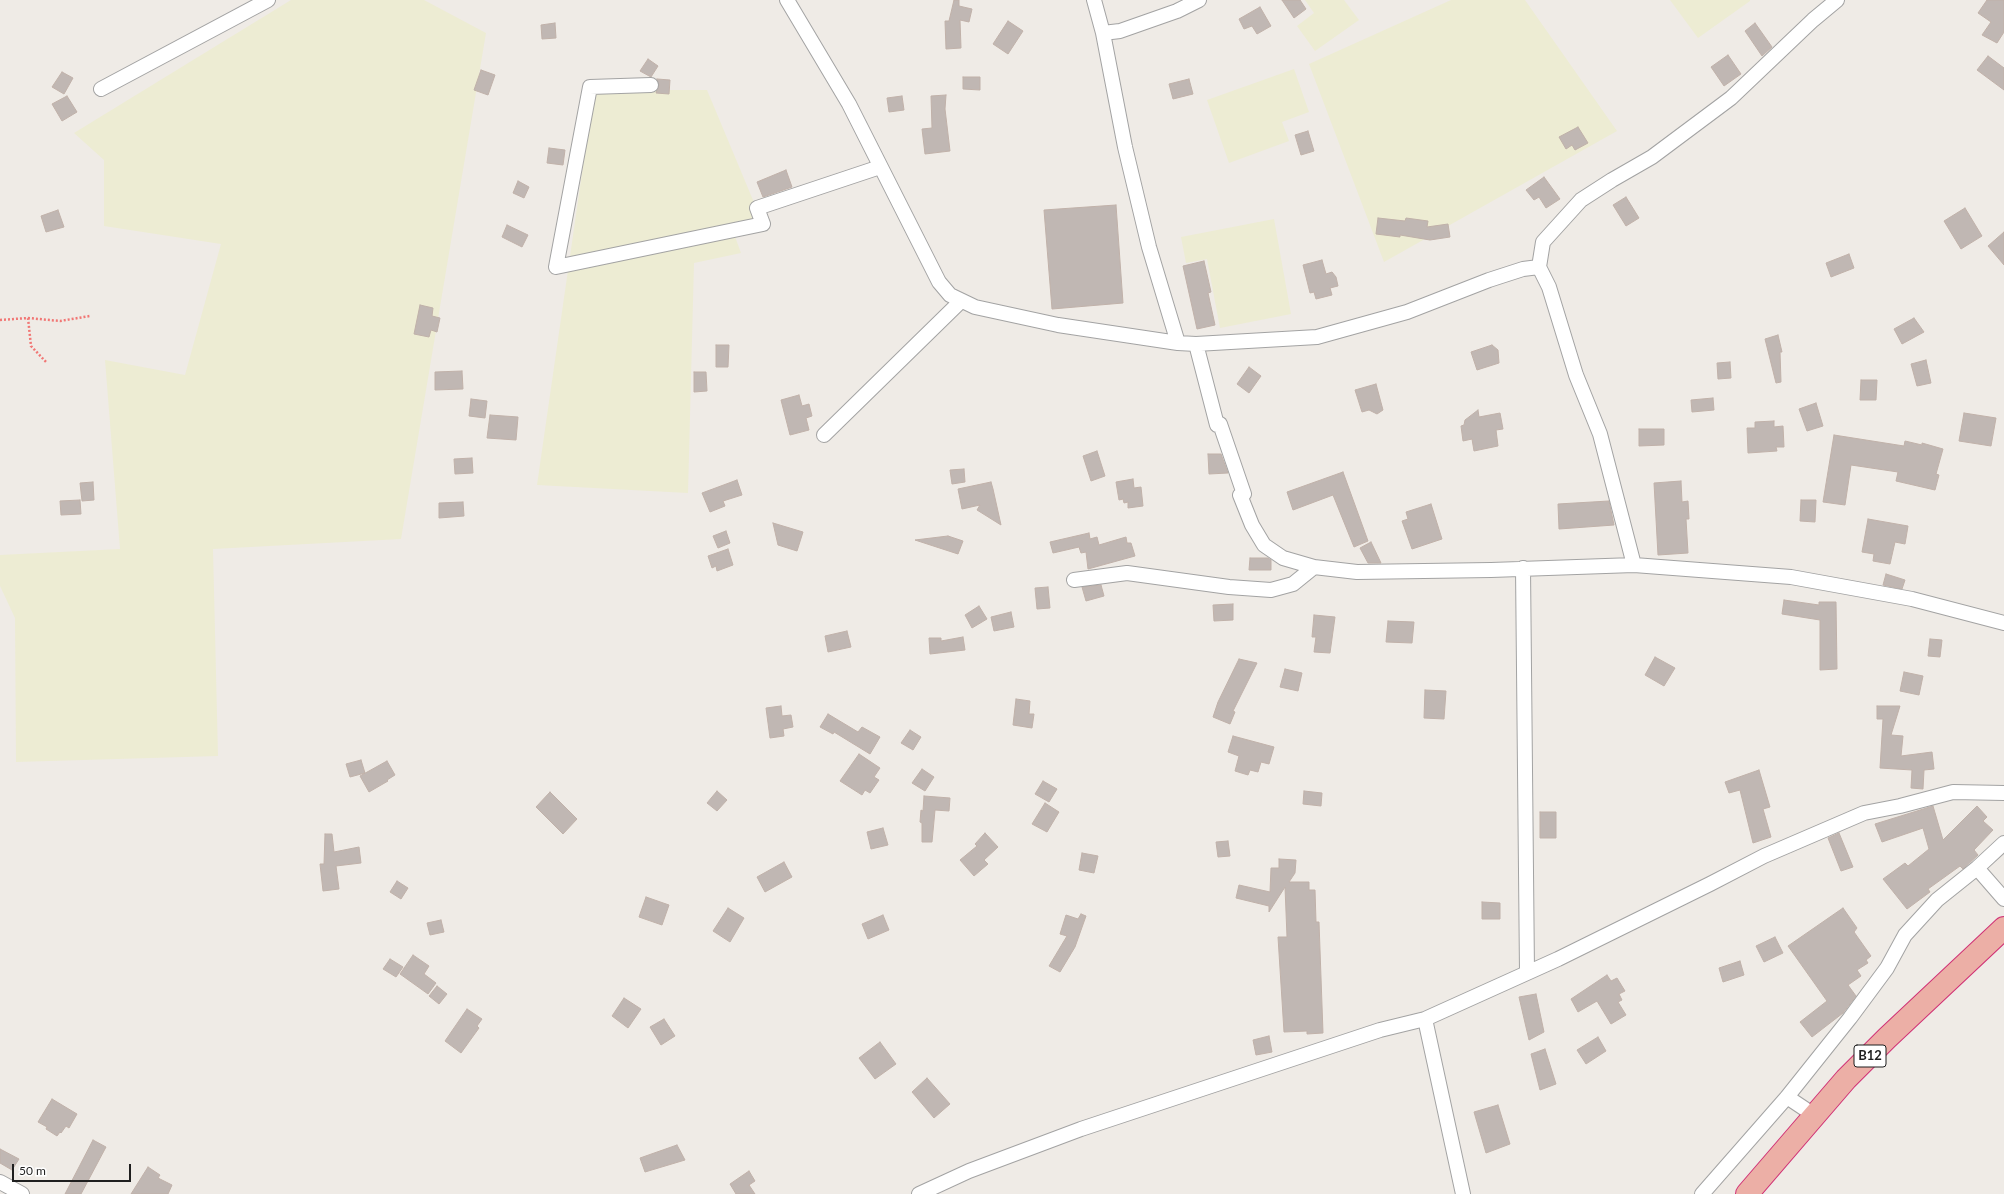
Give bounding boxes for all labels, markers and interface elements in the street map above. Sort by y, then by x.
road number: B12 [1854,1045,1886,1067]
scale bar [14,1156,133,1182]
text: 50 m [19,1163,46,1178]

